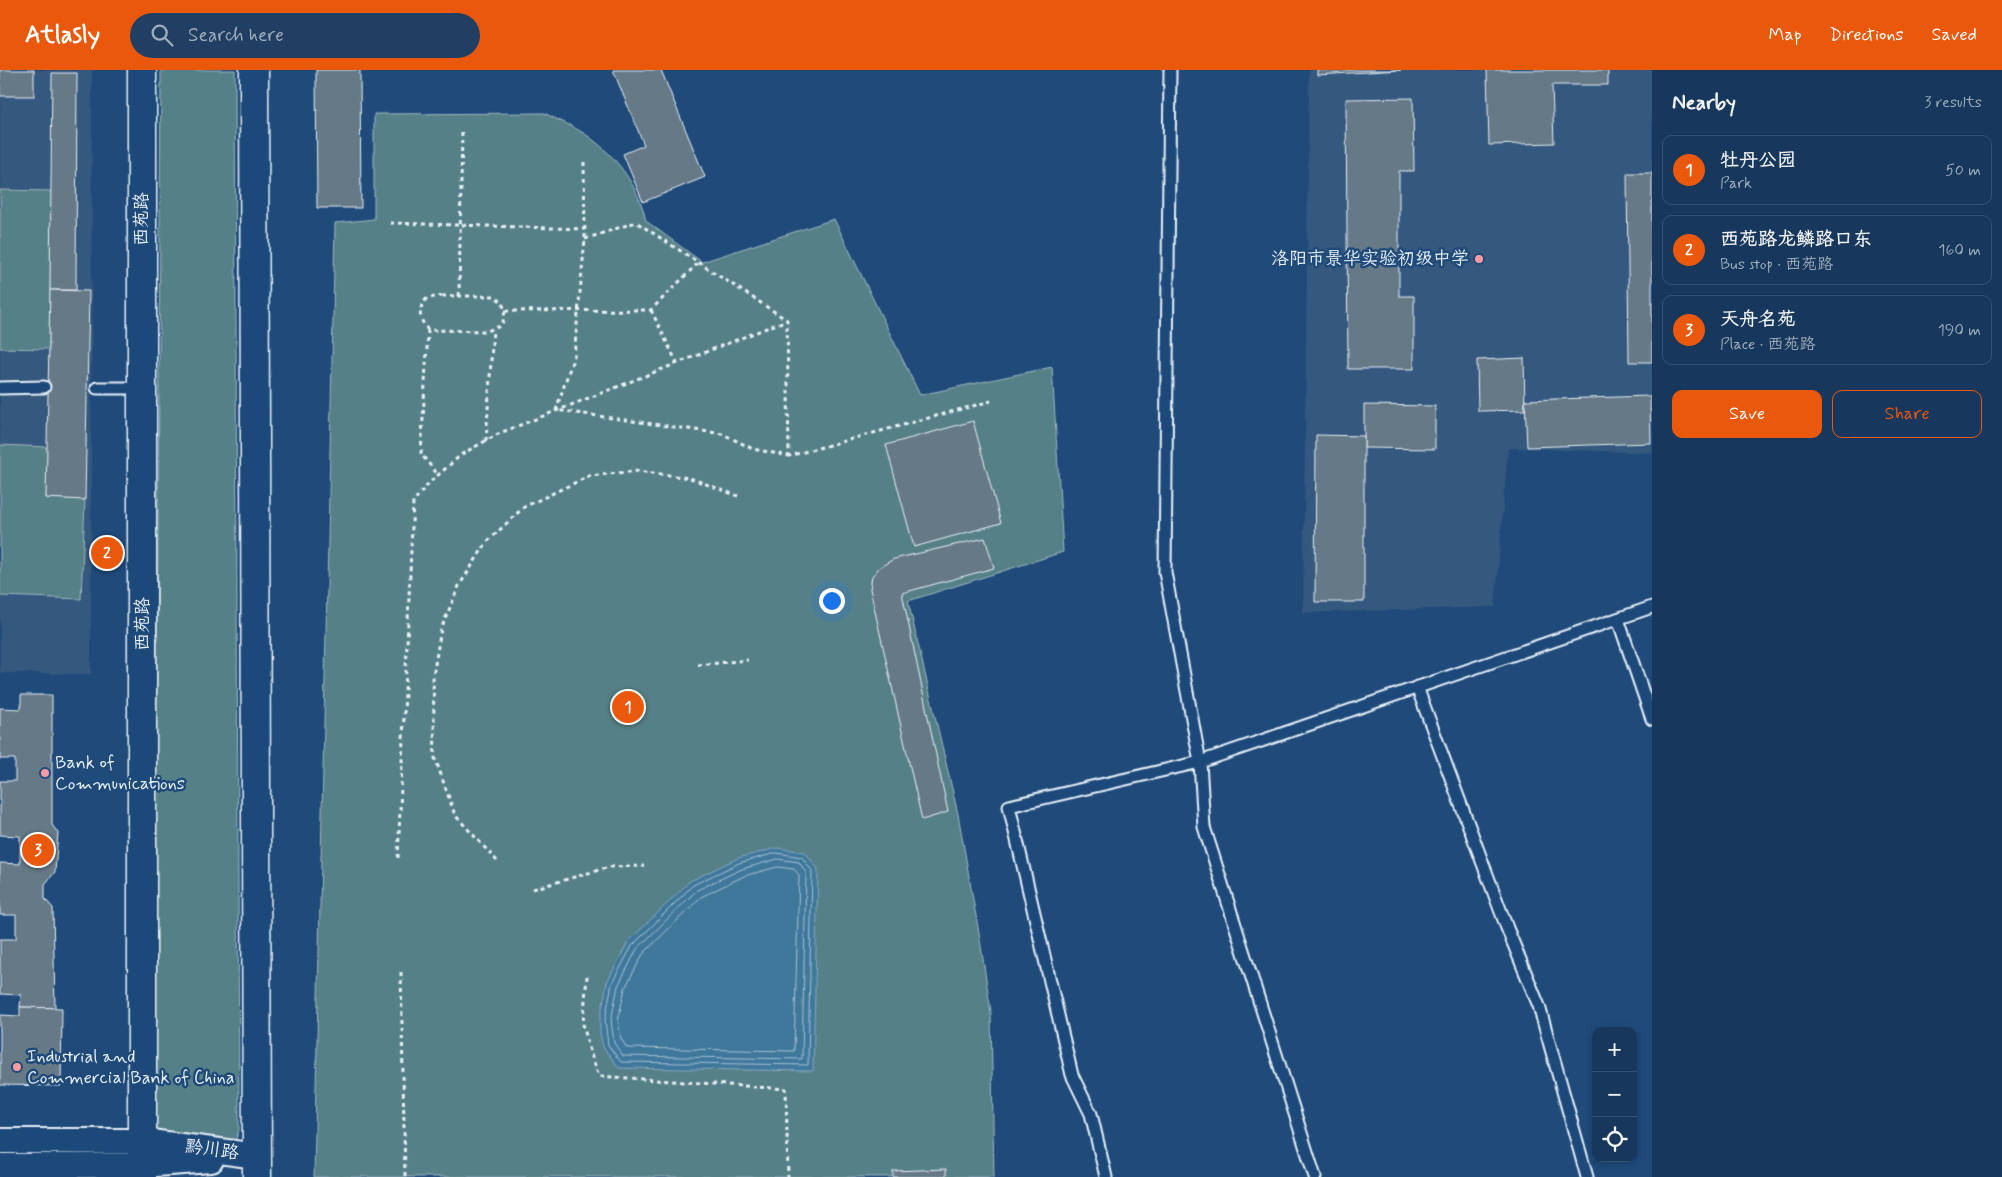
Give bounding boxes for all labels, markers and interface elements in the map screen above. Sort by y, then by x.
search box [130,13,480,58]
text: Atlasly [25,20,100,51]
icon: search [148,21,176,49]
text: Search here [188,23,284,48]
text: Map [1769,23,1802,47]
text: Directions [1830,23,1904,47]
text: Saved [1932,23,1977,47]
text: Nearby [1672,89,1736,117]
text: 3 results [1924,92,1982,113]
text: 牡丹公园 [1720,148,1796,173]
text: 1 [1685,160,1693,181]
text: 50 m [1945,160,1981,181]
text: Park [1720,173,1752,194]
street label: 西苑路 [130,192,154,246]
text: 西苑路龙鳞路口东 [1720,227,1872,252]
text: 2 [1685,240,1693,261]
text: 160 m [1938,240,1981,261]
place label: 洛阳市景华实验初级中学 [1271,247,1469,271]
marker: 洛阳市景华实验初级中学 [1473,253,1485,265]
text: Bus stop · 西苑路 [1720,254,1833,275]
text: 天舟名苑 [1720,307,1796,332]
text: 3 [1685,320,1693,341]
text: 190 m [1938,320,1981,341]
text: Place · 西苑路 [1720,334,1816,355]
button: Save [1672,390,1822,438]
button: Share [1832,390,1982,438]
pin: 2 [91,534,123,572]
your location [819,588,845,614]
street label: 西苑路 [131,597,155,651]
pin: 1 [612,688,644,726]
place label: Bank of Communications [55,751,185,796]
marker: Bank of Communications [39,767,51,779]
pin: 3 [22,831,54,869]
map controls [1592,1027,1637,1162]
button: + [1592,1027,1637,1072]
place label: Industrial and Commercial Bank of China [27,1045,235,1090]
marker: Industrial and Commercial Bank of China [11,1061,23,1073]
button: − [1592,1072,1637,1117]
button: locate [1592,1117,1637,1162]
street label: 黔川路 [184,1134,240,1166]

